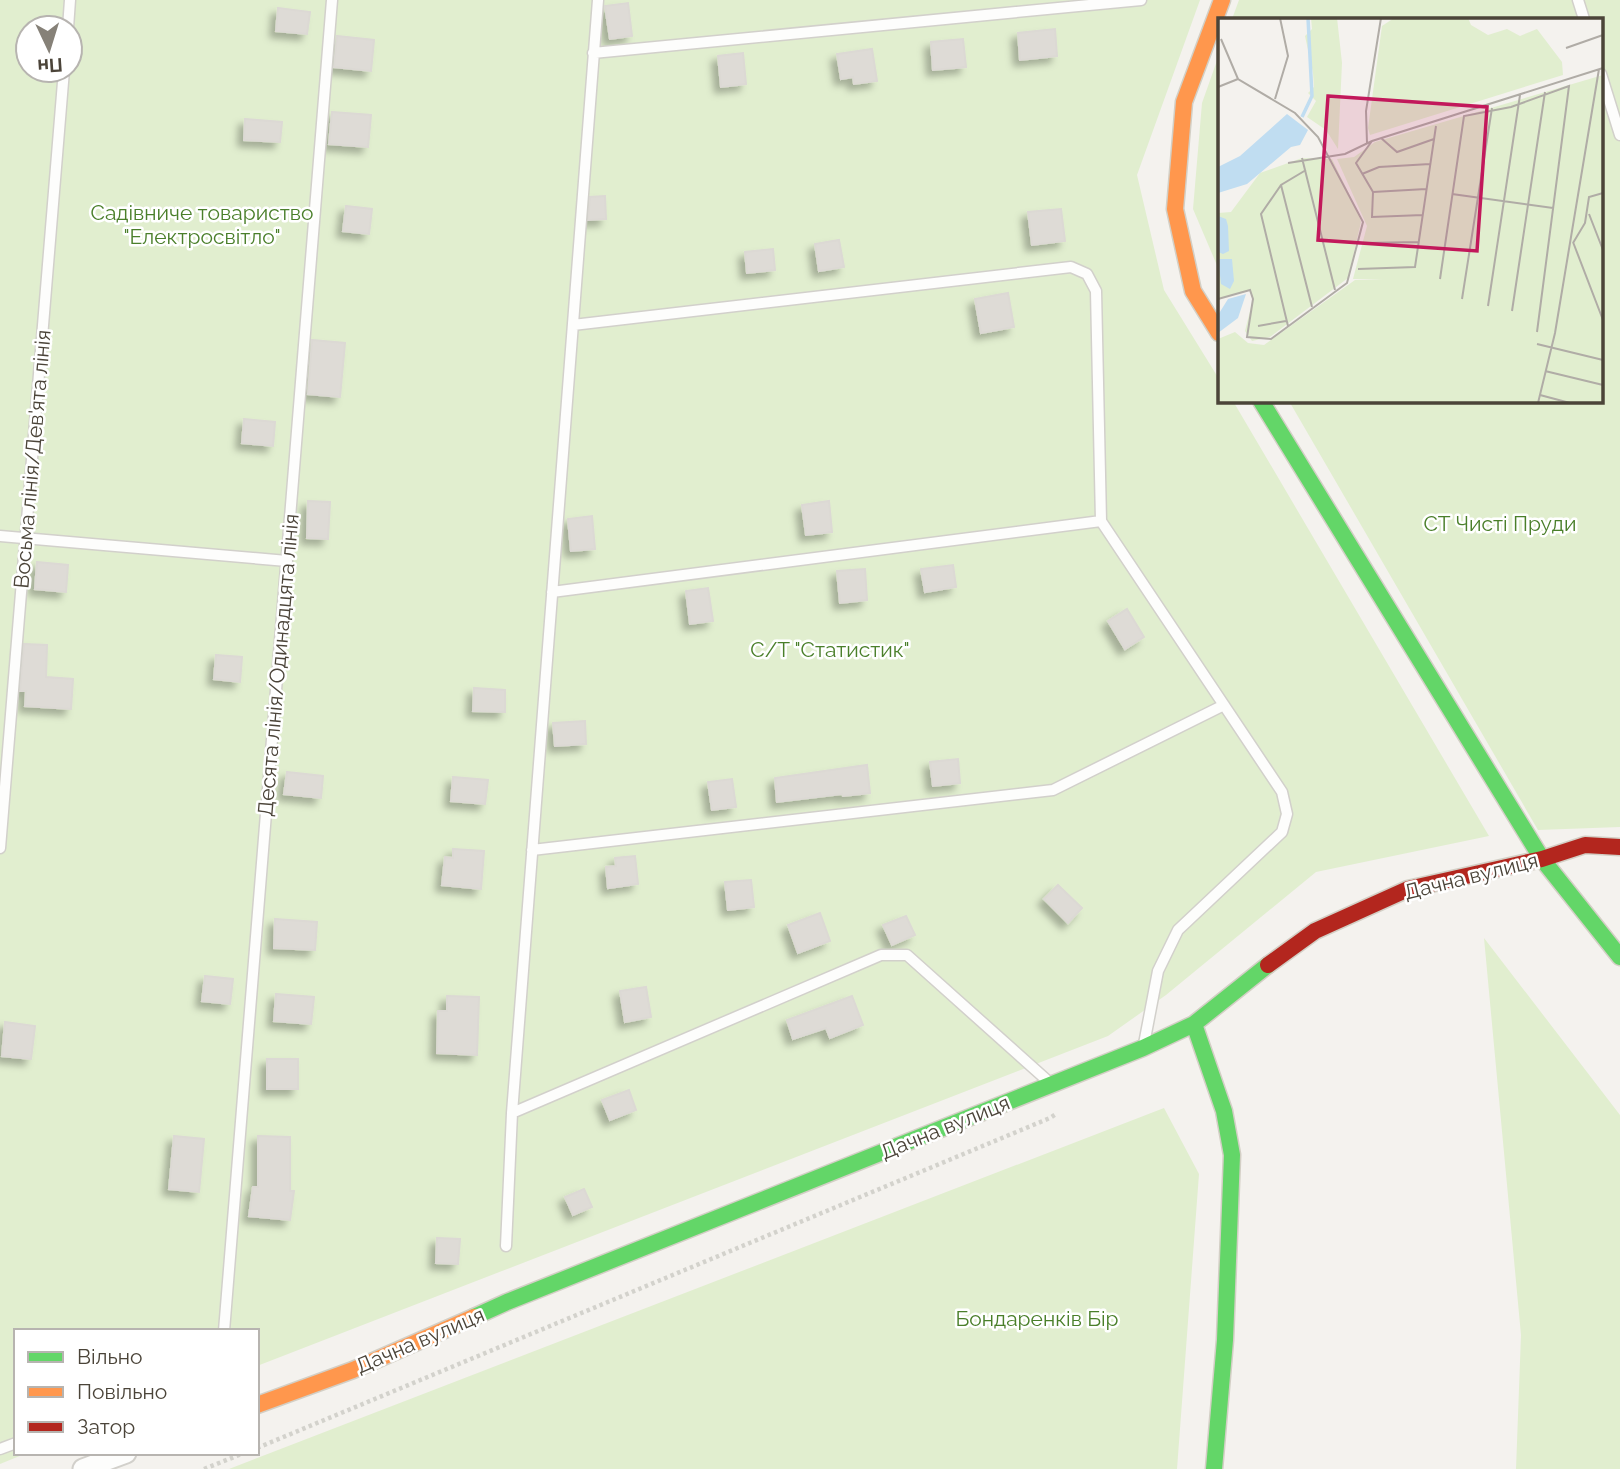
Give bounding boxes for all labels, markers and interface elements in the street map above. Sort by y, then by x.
north arrow [14,14,84,84]
inset map [1218,18,1602,402]
text: Пн [37,54,64,78]
park label: Садівниче товариство "Електросвітло" [91,200,313,249]
street label: Восьма лінія/Дев'ята лінія [8,329,56,589]
park label: СТ Чисті Пруди [1424,511,1577,536]
street label: Десята лінія/Одинадцята лінія [252,513,304,817]
park label: С/Т "Статистик" [750,637,910,662]
street label: Дачна вулиця [1401,847,1541,905]
street label: Дачна вулиця [877,1090,1013,1164]
street label: Дачна вулиця [352,1302,488,1378]
park label: Бондаренків Бір [956,1306,1118,1331]
legend [14,1329,259,1455]
text: Вільно [77,1344,143,1369]
text: Повільно [77,1379,167,1404]
text: Затор [77,1414,135,1439]

